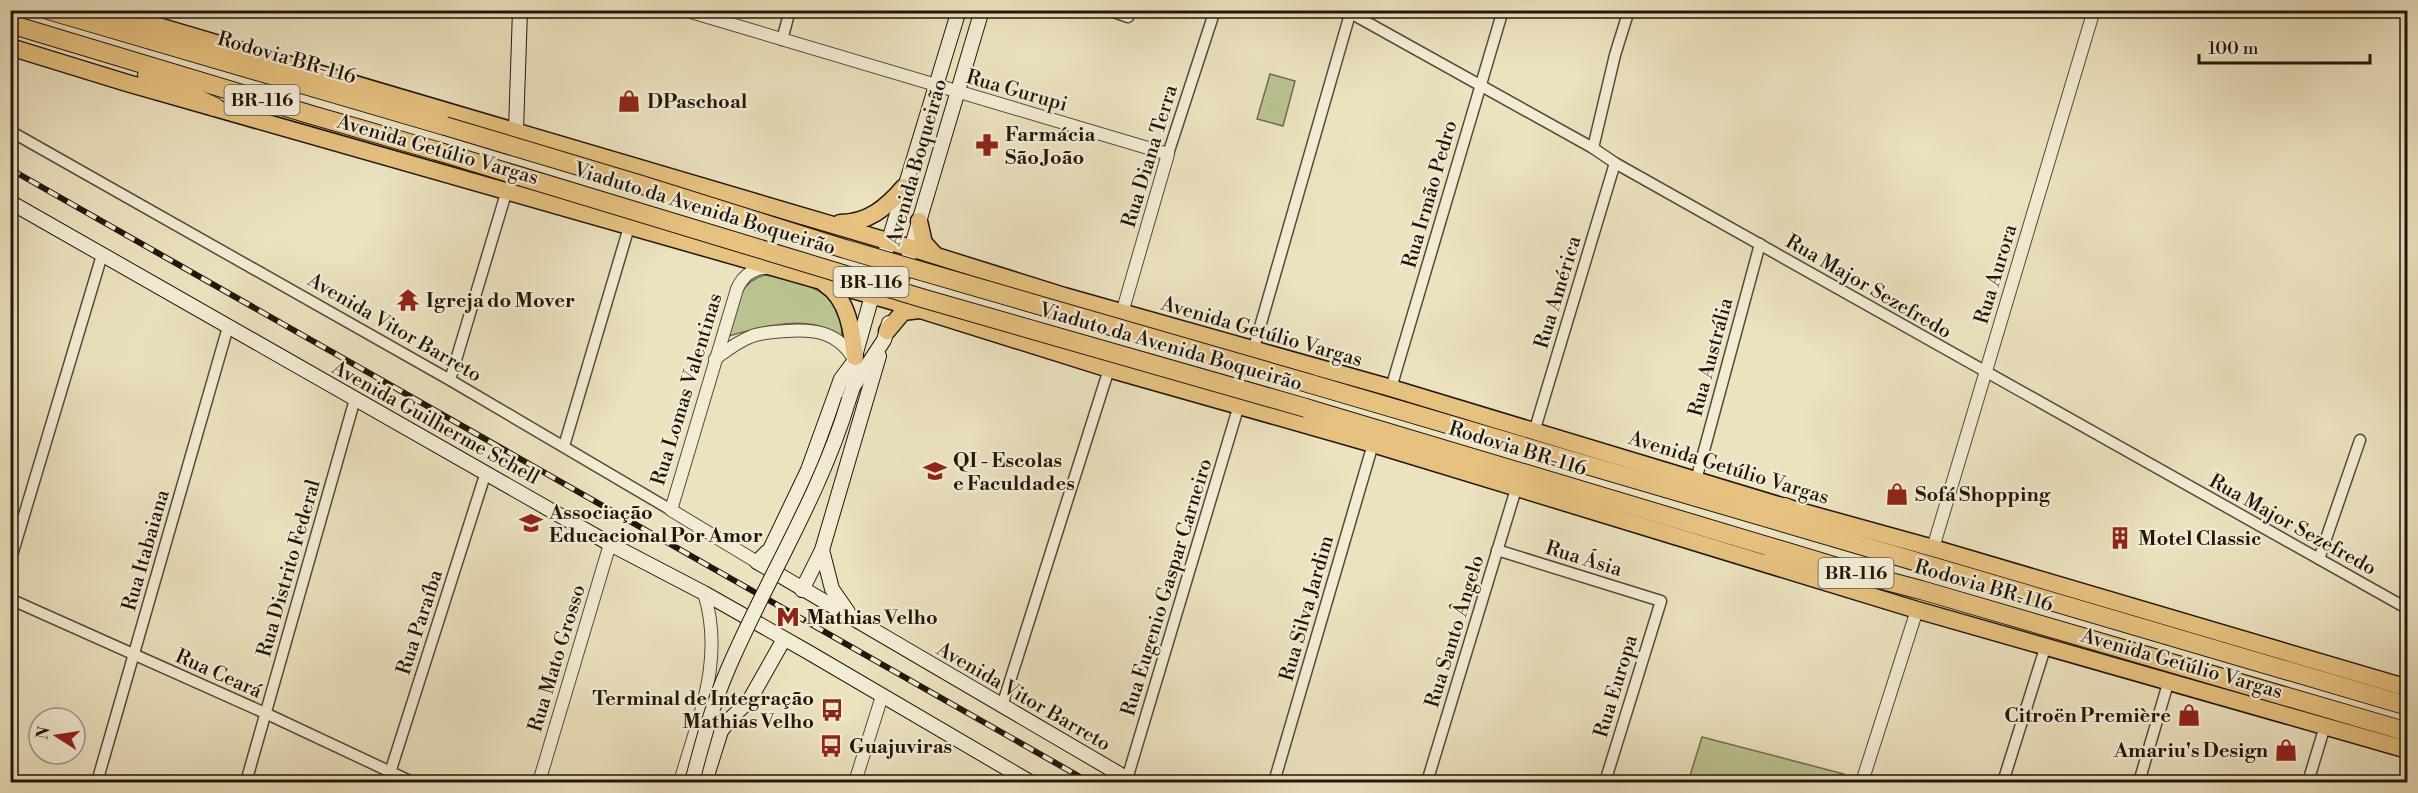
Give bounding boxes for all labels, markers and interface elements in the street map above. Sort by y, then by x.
street label: Rodovia BR-116 [214,27,359,90]
scale bar [2199,27,2370,65]
text: 100 m [2208,37,2259,60]
street label: Rua Gurupi [963,65,1071,118]
street label: Avenida Boqueirão [881,76,953,250]
street label: Rua Diana Terra [1117,81,1184,231]
road number: BR-116 [224,85,300,115]
shop icon: DPaschoal [616,88,642,114]
place label: DPaschoal [647,90,748,115]
street label: Avenida Getúlio Vargas [333,109,541,191]
street label: Rua Irmão Pedro [1397,118,1463,271]
place label: Farmácia São João [1005,123,1095,171]
pharmacy icon: Farmácia São João [974,132,1000,158]
street label: Viaduto da Avenida Boqueirão [570,157,839,261]
street label: Rua Aurora [1969,221,2024,327]
street label: Rua Major Sezefredo [1781,230,1956,345]
street label: Rua América [1529,232,1588,352]
road number: BR-116 [834,267,908,297]
street label: Avenida Vitor Barreto [302,268,486,388]
temple icon: Igreja do Mover [395,287,421,313]
place label: Igreja do Mover [426,289,575,314]
street label: Rua Lomas Valentinas [646,290,729,489]
street label: Avenida Getúlio Vargas [1157,291,1365,373]
street label: Rua Austrália [1684,295,1740,419]
street label: Viaduto da Avenida Boqueirão [1035,298,1305,397]
street label: Avenida Guilherme Schell [326,355,543,491]
street label: Rodovia BR-116 [1445,417,1590,482]
street label: Avenida Getúlio Vargas [1624,426,1832,511]
place label: QI - Escolas e Faculdades [953,449,1075,497]
street label: Rua Eugenio Gaspar Carneiro [1116,456,1219,719]
school or university icon: QI - Escolas e Faculdades [922,458,948,484]
street label: Rua Major Sezefredo [2204,469,2380,582]
street label: Rua Distrito Federal [252,477,327,660]
shop icon: Sofá Shopping [1884,481,1910,507]
place label: Sofá Shopping [1915,483,2051,508]
street label: Rua Itabaiana [117,486,176,614]
place label: Associação Educacional Por Amor [548,501,763,549]
school or university icon: Associação Educacional Por Amor [518,510,544,536]
building icon: Motel Classic [2107,525,2133,551]
place label: Motel Classic [2138,527,2261,552]
street label: Rua Silva Jardim [1275,532,1340,684]
street label: Rua Ásia [1542,535,1626,583]
street label: Rua Santo Ângelo [1419,552,1491,711]
street label: Rodovia BR-116 [1911,555,2056,618]
road number: BR-116 [1818,558,1894,588]
street label: Rua Paraíba [392,566,449,678]
street label: Rua Mato Grosso [523,582,592,735]
metro station icon: Mathias Velho [775,604,801,630]
place label: Mathias Velho [806,606,938,631]
street label: Avenida Getúlio Vargas [2077,623,2285,705]
street label: Rua Europa [1589,631,1644,741]
street label: Avenida Vitor Barreto [931,637,1115,757]
street label: Rua Ceará [171,644,266,705]
place label: Terminal de Integração Mathias Velho [593,687,814,735]
bus stop icon: Terminal de Integração Mathias Velho [819,697,845,723]
shop icon: Citroën Première [2176,702,2202,728]
place label: Citroën Première [2004,704,2171,729]
north arrow [27,706,87,766]
text: N [32,724,54,741]
bus stop icon: Guajuviras [818,733,844,759]
place label: Guajuviras [849,735,952,760]
shop icon: Amariu's Design [2273,737,2299,763]
place label: Amariu's Design [2113,739,2269,764]

